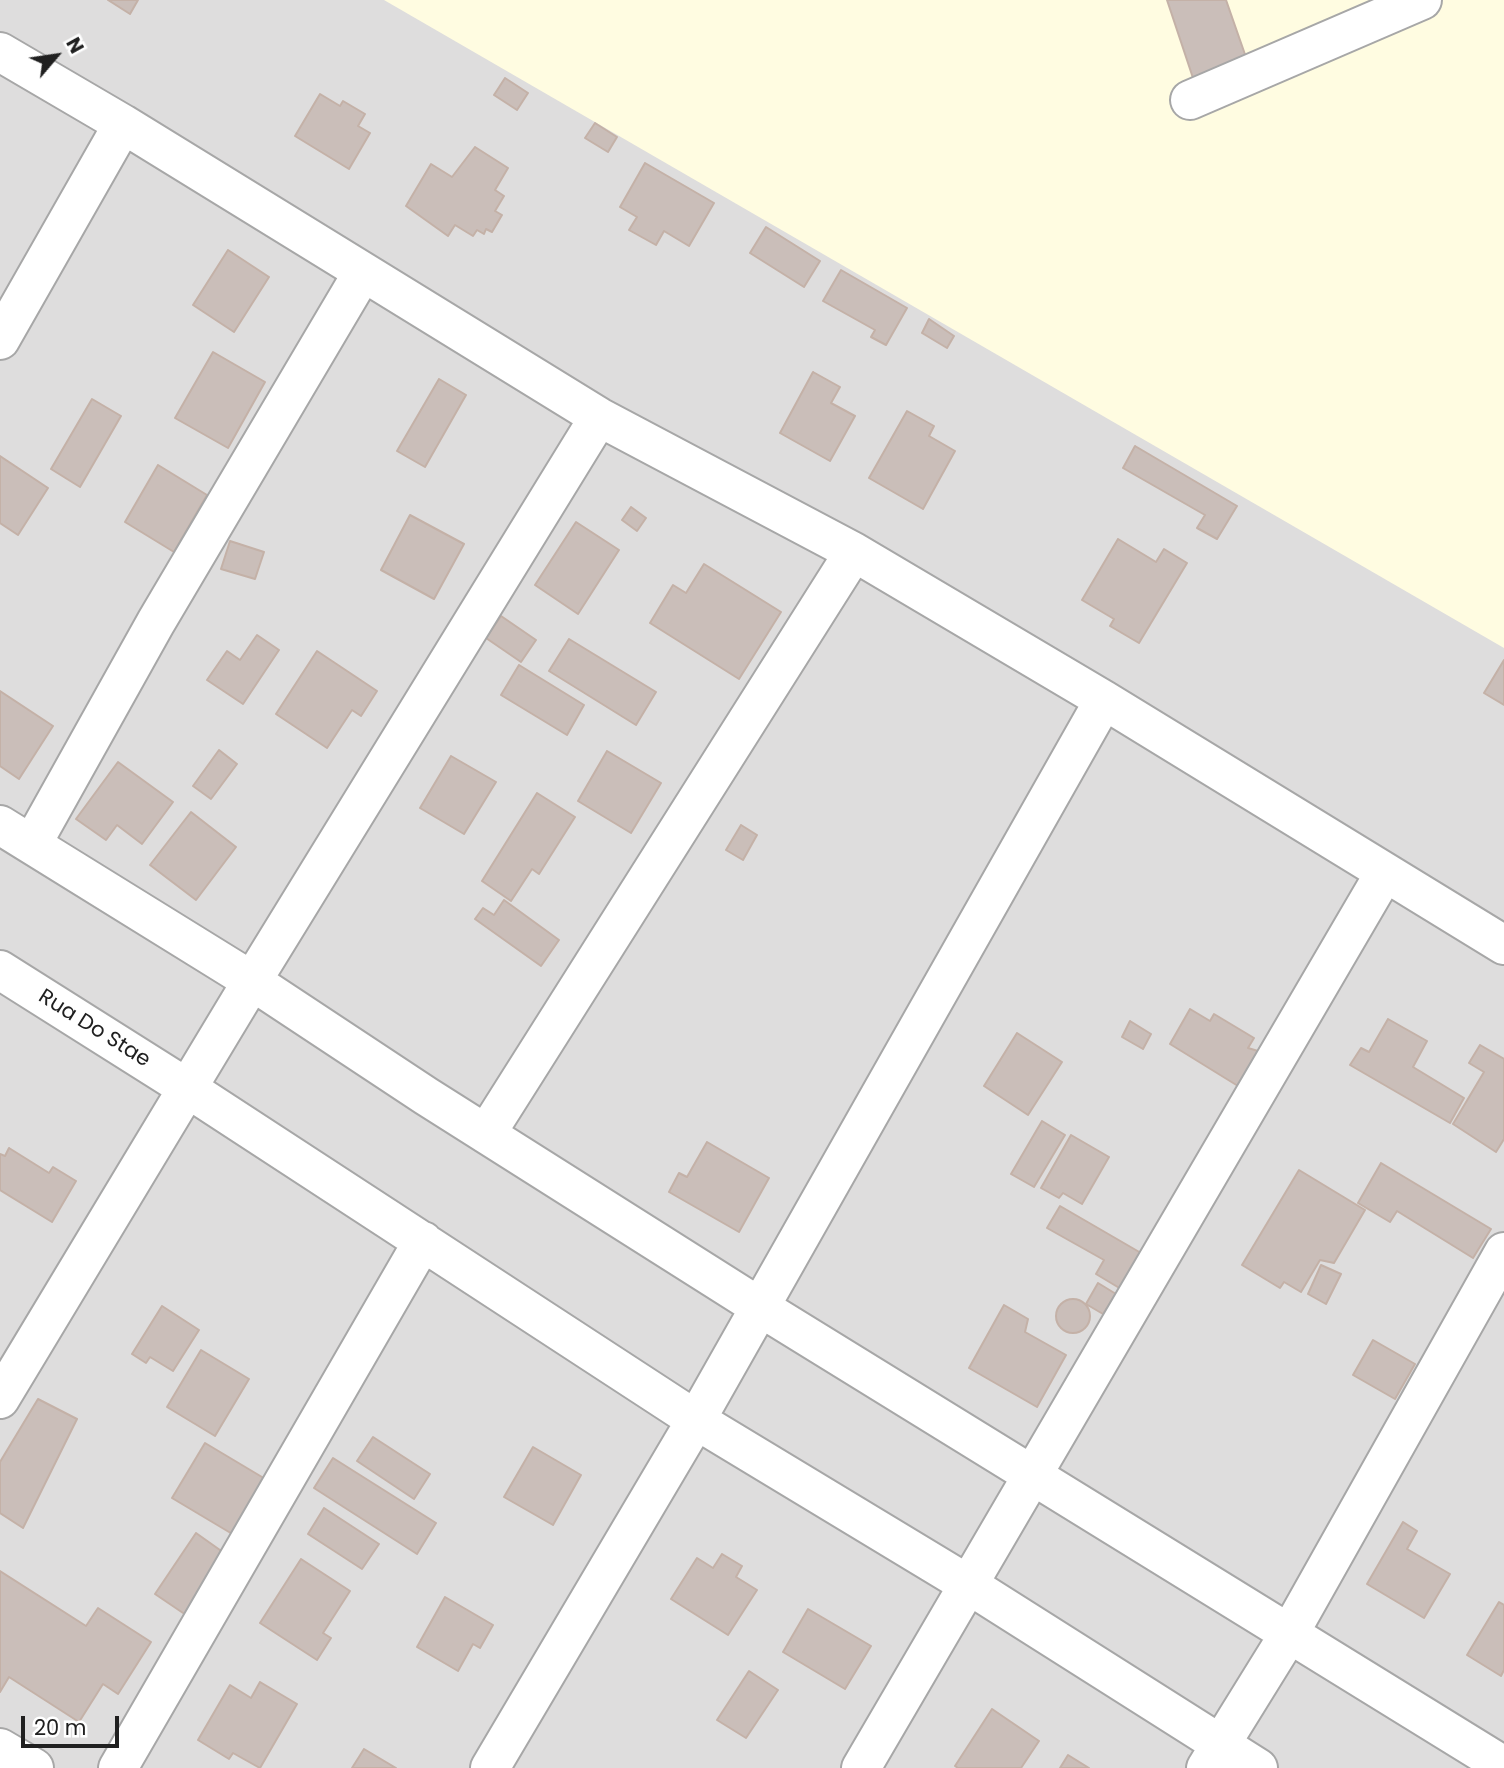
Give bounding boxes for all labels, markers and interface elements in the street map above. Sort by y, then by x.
north arrow [21,21,91,91]
text: N [60,33,90,58]
street label: Rua Do Stae [33,985,155,1073]
scale bar [24,1702,122,1746]
text: 20 m [34,1713,87,1742]

